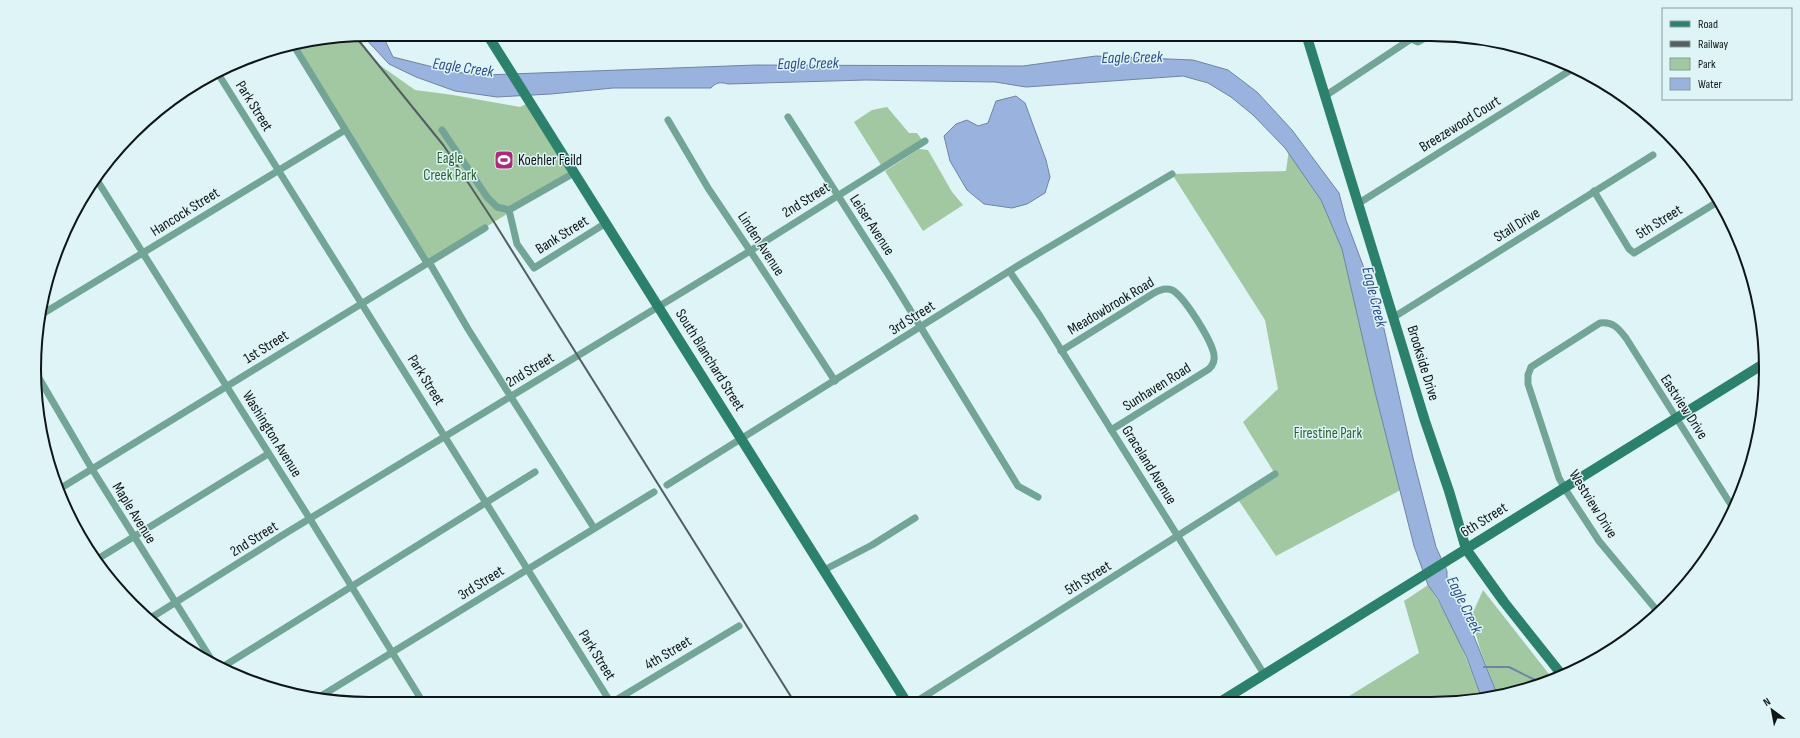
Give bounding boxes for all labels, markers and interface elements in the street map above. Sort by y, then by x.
legend [1662,8,1792,100]
text: Road [1698,17,1718,32]
text: Railway [1698,37,1729,52]
water label: Eagle Creek [1101,48,1164,68]
water label: Eagle Creek [431,54,496,82]
water label: Eagle Creek [777,54,840,74]
text: Park [1698,57,1716,72]
street label: Park Street [231,77,277,135]
text: Water [1698,77,1722,92]
street label: Breezewood Court [1416,91,1504,156]
park label: Eagle Creek Park [423,149,477,185]
sports icon: Koehler Feild [493,149,515,171]
place label: Koehler Feild [518,151,582,170]
street label: 2nd Street [779,178,834,222]
street label: Hancock Street [147,183,223,241]
street label: Leiser Avenue [845,191,899,259]
street label: 5th Street [1632,200,1686,244]
street label: Stall Drive [1490,203,1544,247]
street label: Linden Avenue [733,208,789,280]
street label: Bank Street [532,211,592,259]
water label: Eagle Creek [1357,265,1391,330]
street label: Meadowbrook Road [1064,273,1158,339]
street label: 3rd Street [885,296,939,339]
street label: South Blanchard Street [671,306,749,415]
street label: Brookside Drive [1403,323,1443,403]
street label: 1st Street [240,326,292,368]
street label: 2nd Street [502,348,558,392]
street label: Park Street [403,351,449,409]
street label: Sunhaven Road [1119,359,1195,415]
street label: Eastview Drive [1656,371,1712,443]
street label: Washington Avenue [238,387,306,481]
street label: Graceland Avenue [1117,422,1181,508]
park label: Firestine Park [1294,424,1362,443]
street label: Westview Drive [1565,466,1621,542]
street label: Maple Avenue [108,479,160,547]
street label: 6th Street [1457,498,1511,542]
street label: 2nd Street [227,517,282,561]
street label: 5th Street [1061,556,1115,600]
street label: 3rd Street [454,561,508,604]
water label: Eagle Creek [1442,573,1486,638]
street label: Park Street [574,626,620,684]
street label: 4th Street [641,631,695,674]
north arrow [1752,690,1792,730]
text: N [1761,695,1773,709]

